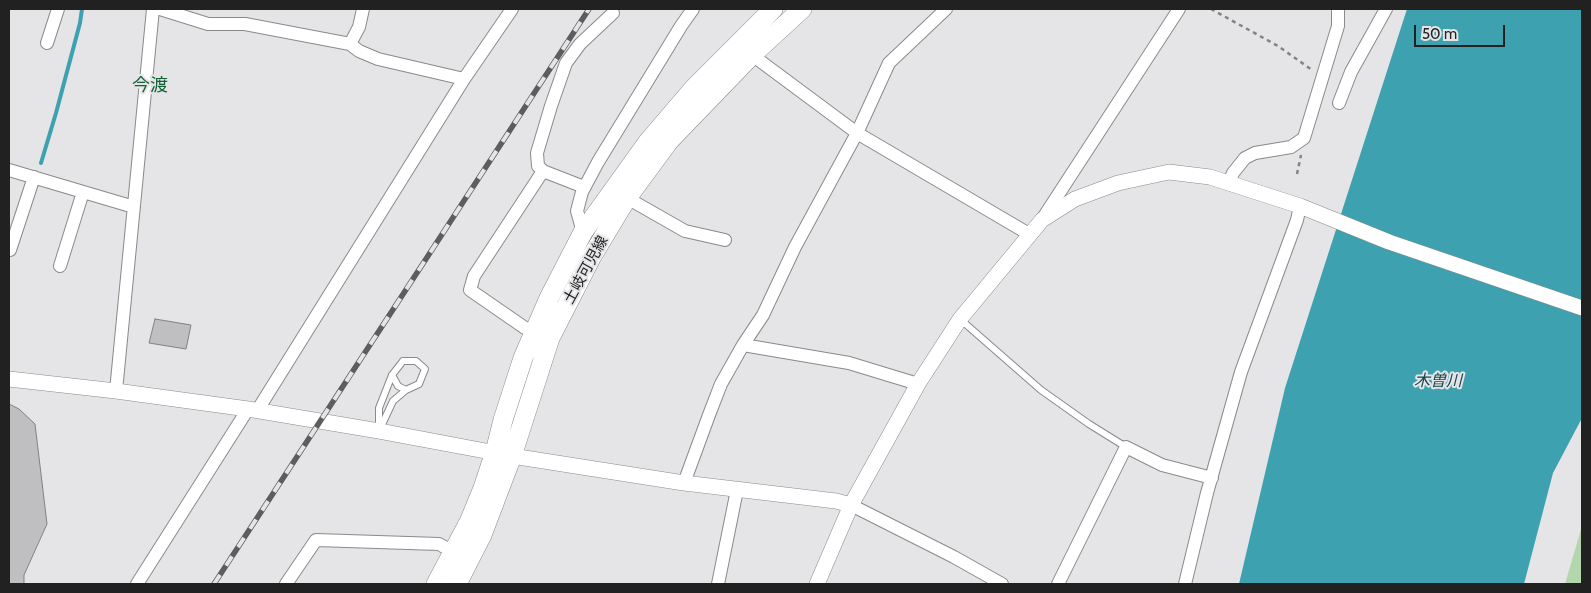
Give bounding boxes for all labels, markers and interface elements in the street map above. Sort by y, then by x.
scale bar [1416,15,1507,47]
text: 50 m [1422,25,1457,43]
district label: 今渡 [132,75,168,97]
street label: 土岐可児線 [560,233,612,307]
water label: 木曽川 [1414,371,1462,391]

